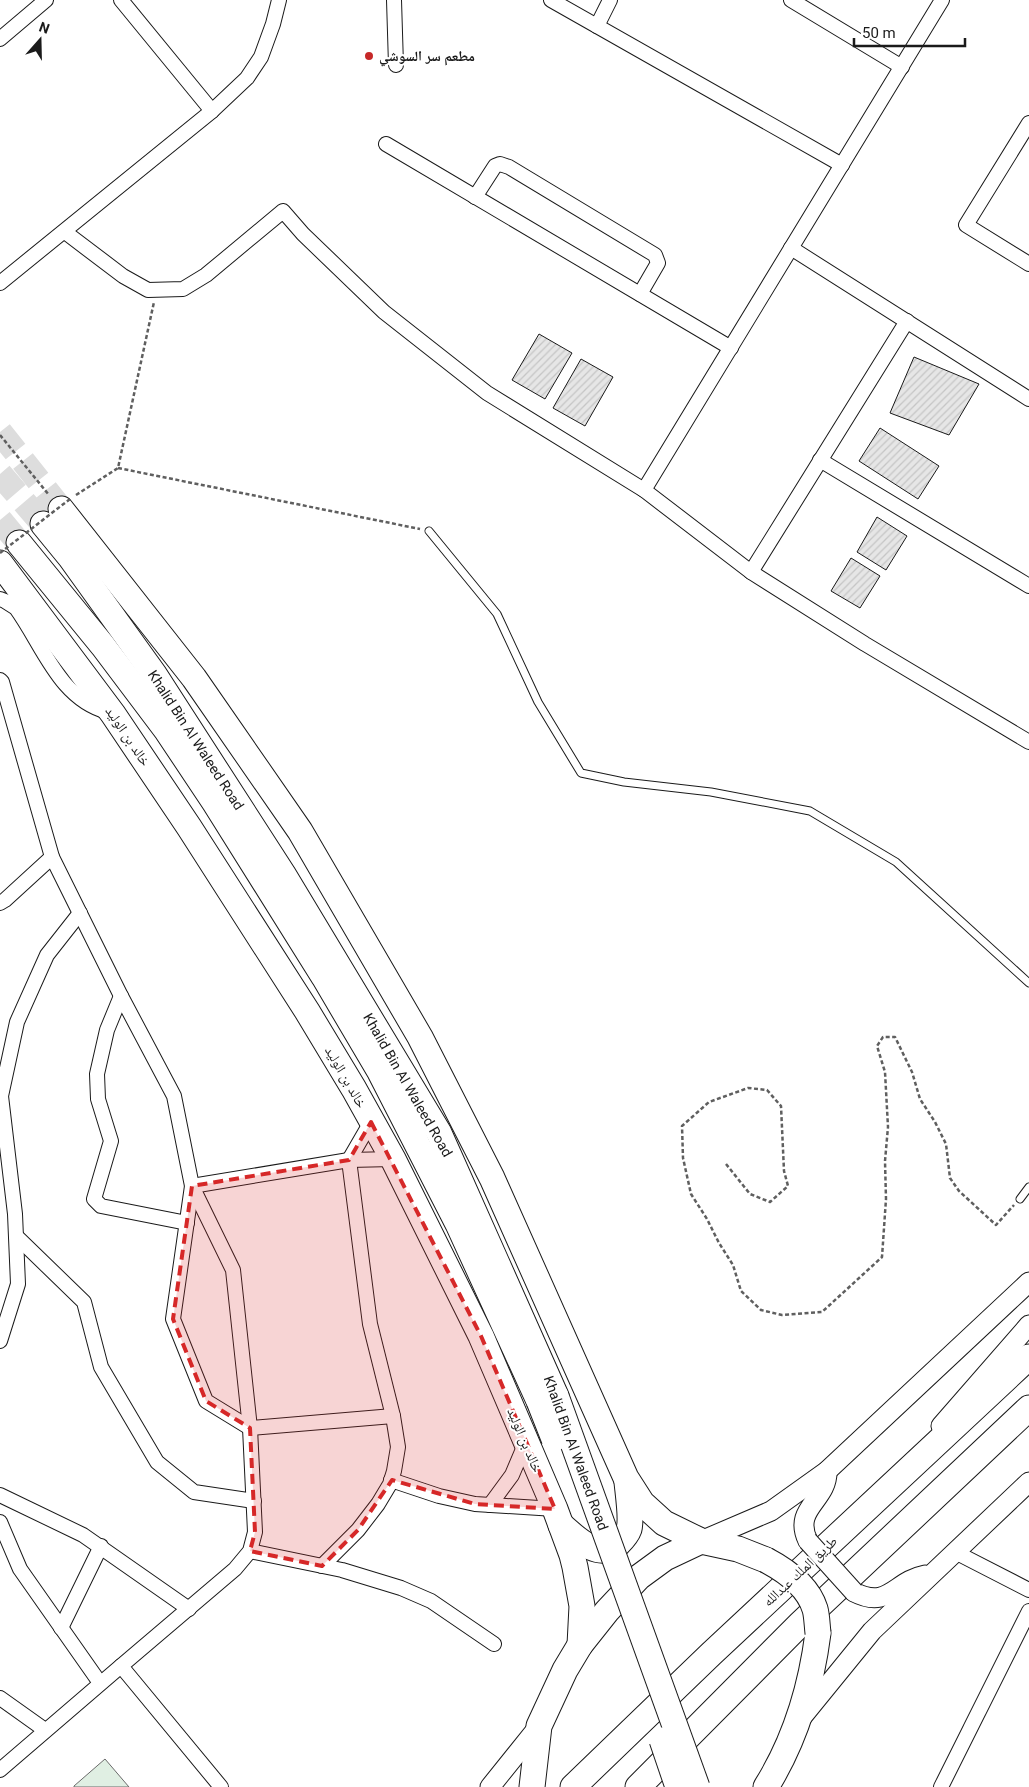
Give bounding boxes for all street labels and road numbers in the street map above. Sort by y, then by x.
street label: Khalid Bin Al Waleed Road [145,667,247,813]
street label: خالد بن الوليد [101,703,154,770]
street label: Khalid Bin Al Waleed Road [360,1010,456,1160]
street label: خالد بن الوليد [321,1043,370,1111]
street label: Khalid Bin Al Waleed Road [541,1374,611,1532]
street label: خالد بن الوليد [503,1405,546,1475]
street label: طريق الملك عبدالله [760,1533,842,1611]

